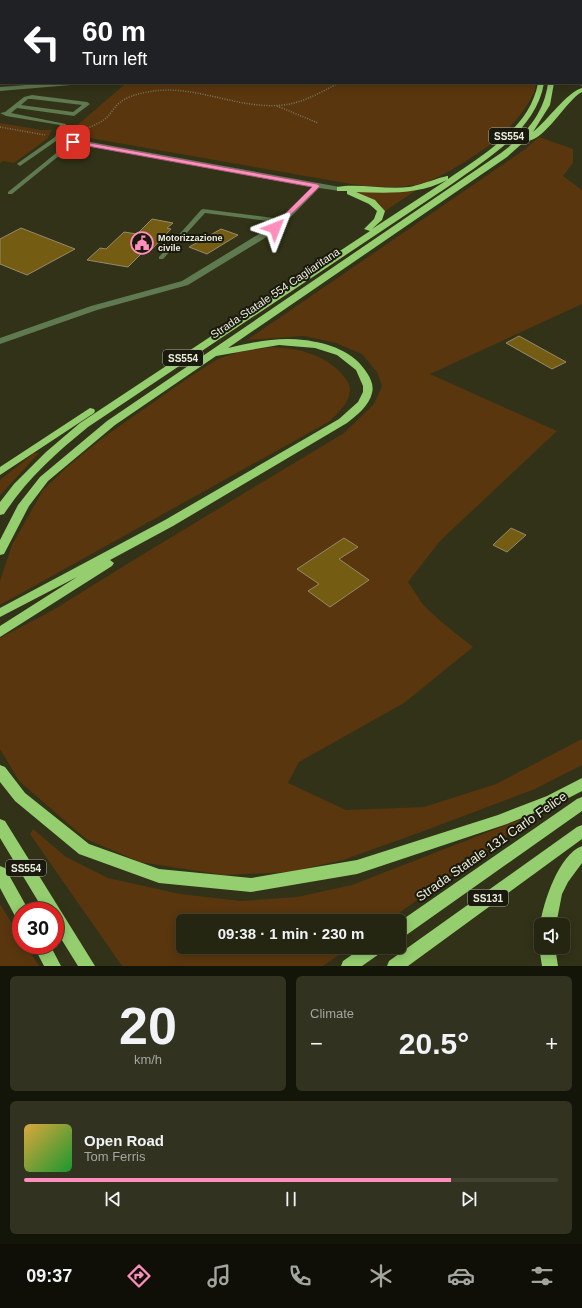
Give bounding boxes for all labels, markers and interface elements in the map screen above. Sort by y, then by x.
icon: left [16,16,68,68]
text: 60 m [82,16,146,47]
text: Turn left [82,49,147,69]
pin [56,125,90,159]
road number: SS554 [489,128,529,144]
icon: arrive [62,131,84,153]
position arrow [254,207,296,249]
public building icon: Motorizzazione civile [129,230,155,256]
place label: Motorizzazione civile [158,233,223,253]
street label: Strada Statale 554 Cagliaritana [208,245,342,341]
road number: SS554 [163,350,203,366]
street label: Strada Statale 131 Carlo Felice [413,788,570,904]
road number: SS554 [6,860,46,876]
road number: SS131 [468,890,508,906]
speed limit sign: 30 [12,902,64,954]
map controls [534,918,570,954]
button: sound [534,918,570,954]
text: 09:38 · 1 min · 230 m [218,925,364,942]
text: 20 [119,997,177,1055]
text: Climate [310,1006,354,1021]
text: 20.5° [399,1027,469,1060]
text: − [310,1031,323,1056]
text: + [545,1031,558,1056]
text: km/h [134,1052,162,1067]
text: Open Road [84,1132,164,1149]
text: Tom Ferris [84,1149,145,1164]
icon: previous [102,1188,124,1210]
icon: pause [280,1188,302,1210]
icon: next [458,1188,480,1210]
icon: directions [125,1262,153,1290]
icon: music [205,1262,233,1290]
icon: phone [286,1262,314,1290]
icon: climate [367,1262,395,1290]
icon: car [447,1262,475,1290]
icon: filters [528,1262,556,1290]
text: 09:37 [26,1266,72,1286]

